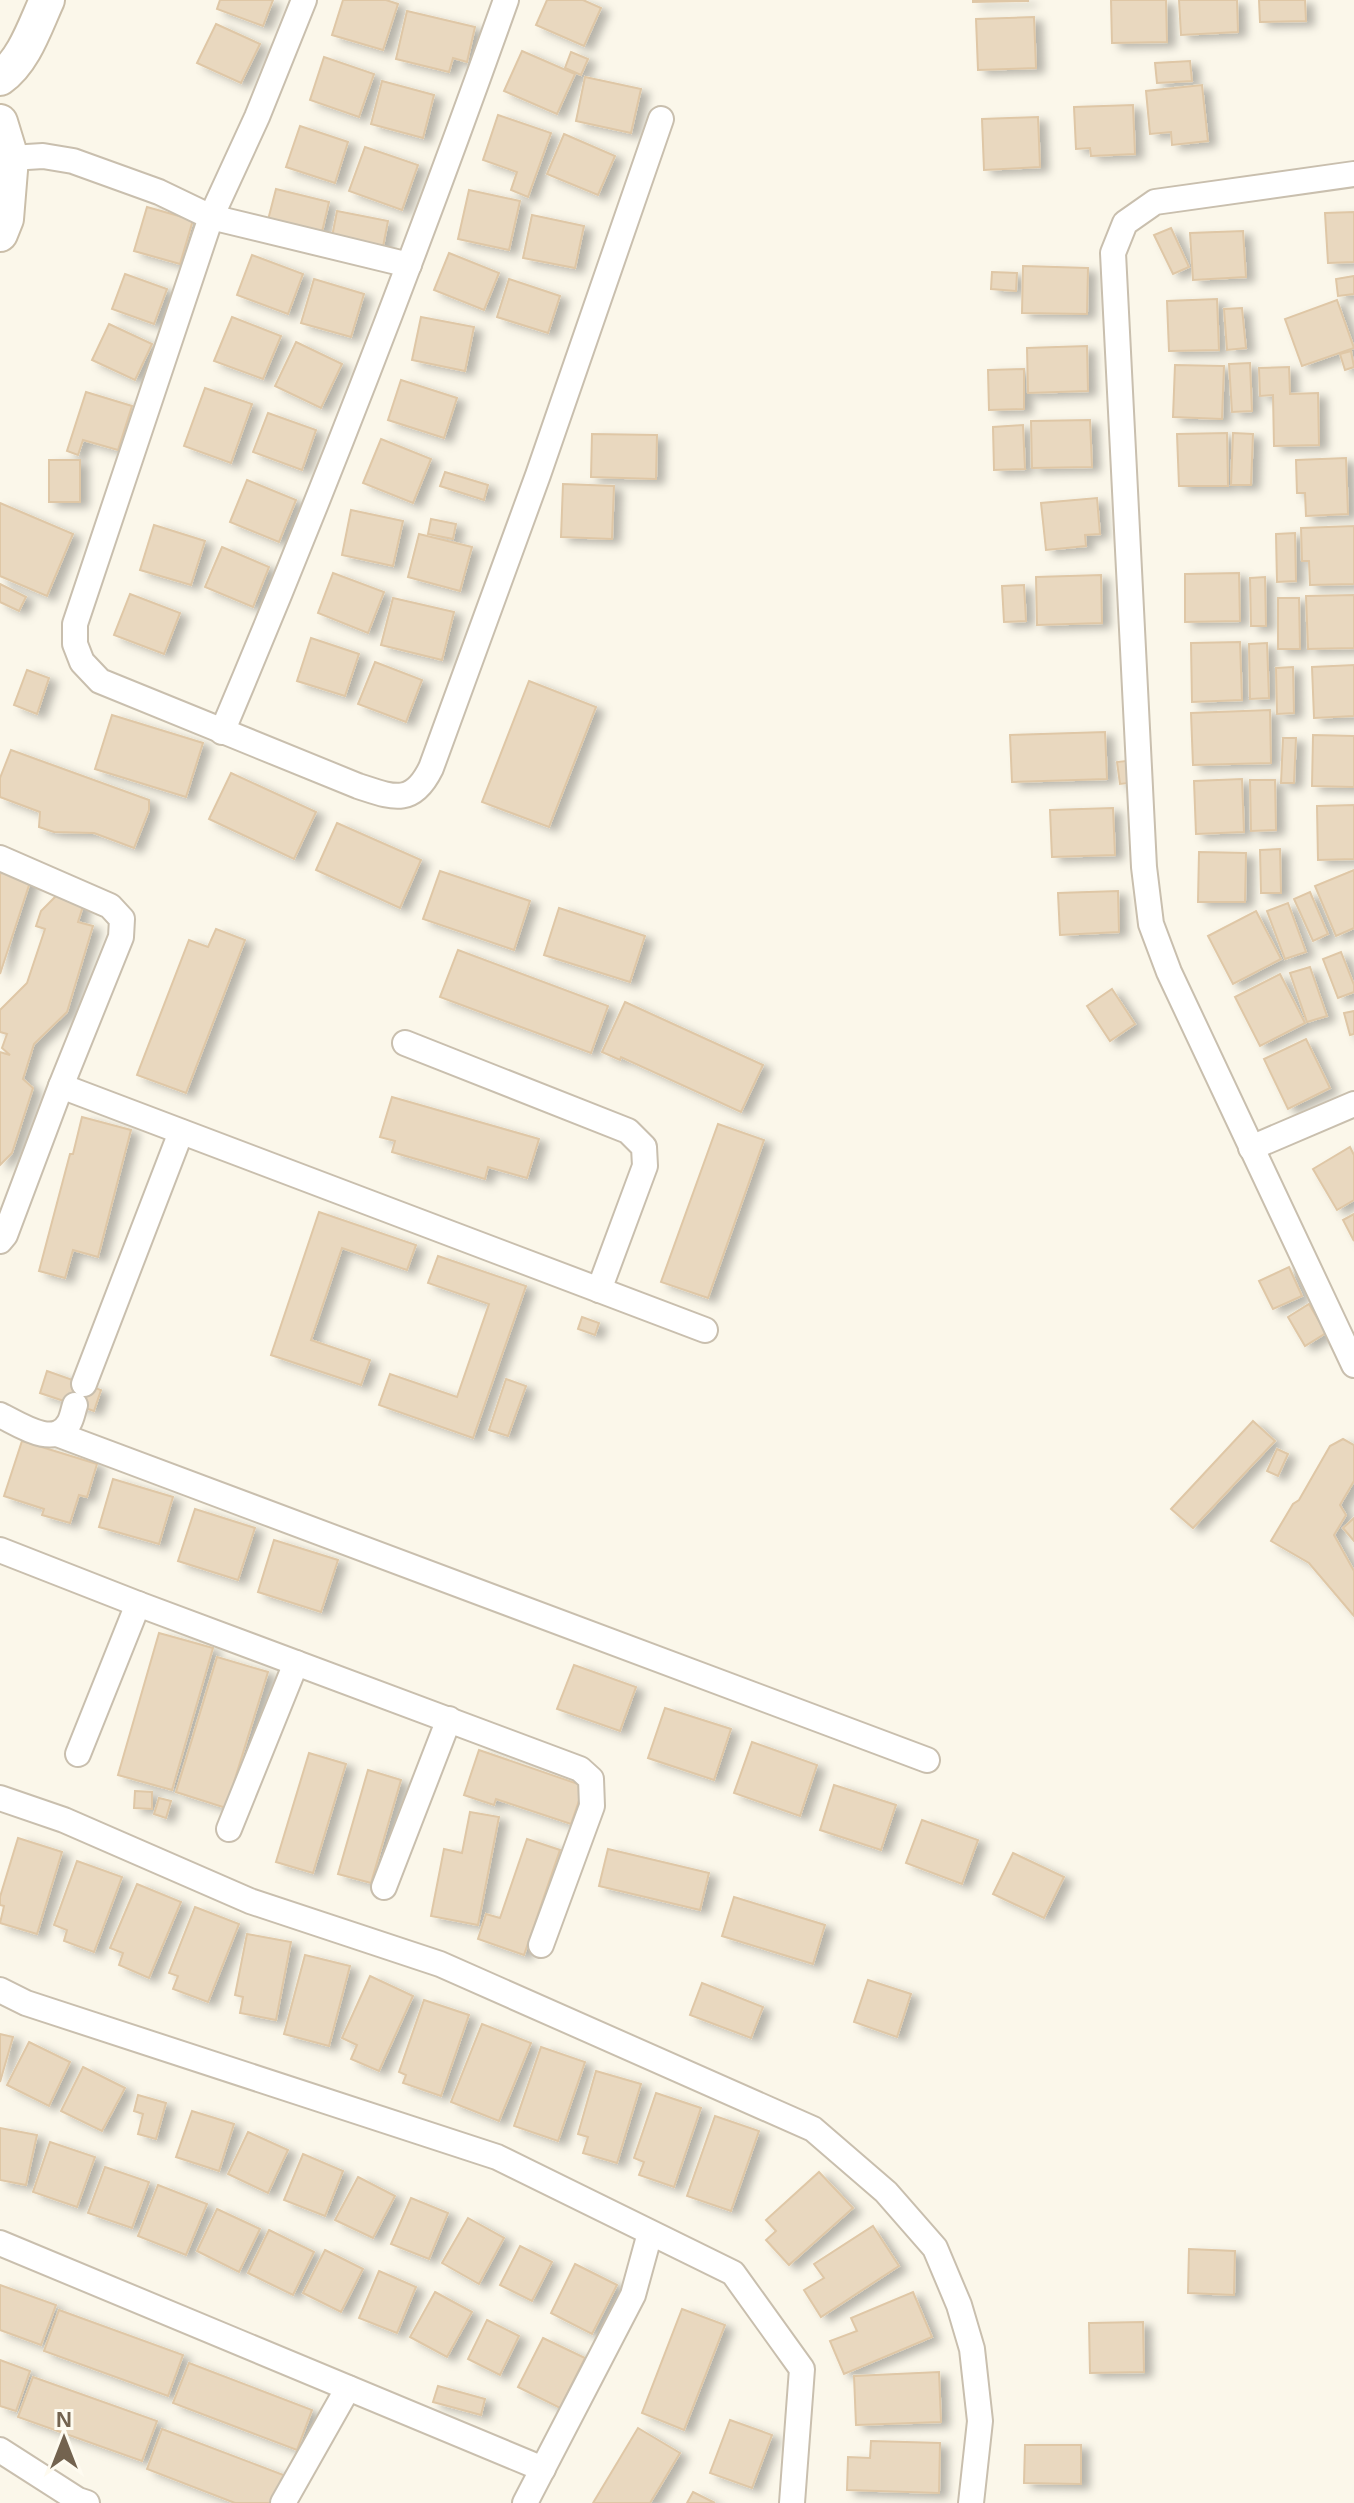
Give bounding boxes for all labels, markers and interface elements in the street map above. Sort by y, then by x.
north arrow [24,2399,104,2479]
text: N [56,2407,72,2432]

